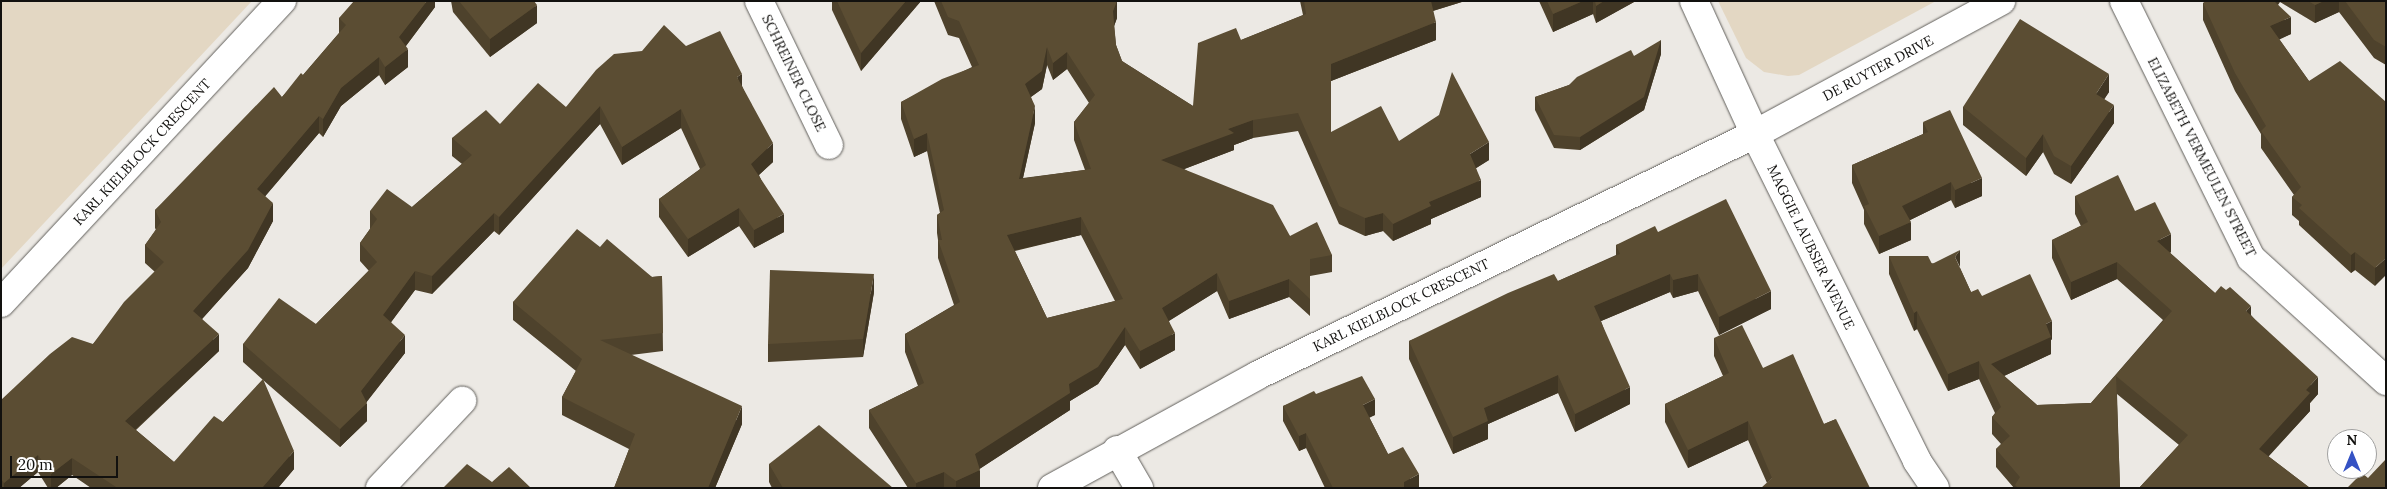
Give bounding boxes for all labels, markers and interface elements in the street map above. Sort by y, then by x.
street label: SCHREINER CLOSE [758,12,830,134]
street label: DE RUYTER DRIVE [1820,32,1936,104]
street label: ELIZABETH VERMEULEN STREET [2144,54,2260,260]
street label: KARL KIELBLOCK CRESCENT [70,75,214,229]
street label: MAGGIE LAUBSER AVENUE [1764,162,1858,332]
street label: KARL KIELBLOCK CRESCENT [1310,255,1492,355]
north arrow [2327,429,2377,479]
text: N [2347,431,2357,449]
scale bar [12,446,120,478]
text: 20 m [18,455,53,474]

